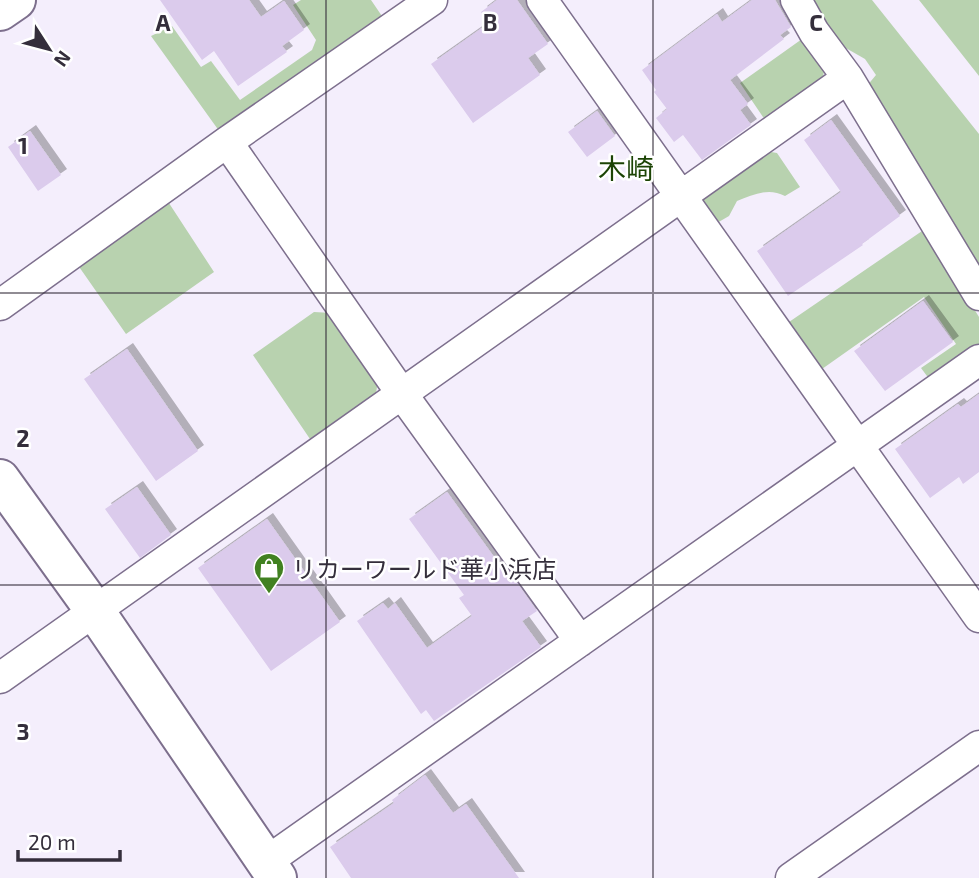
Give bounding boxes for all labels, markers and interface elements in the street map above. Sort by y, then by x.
text: A [155,8,171,36]
text: B [483,8,497,36]
text: C [809,8,823,36]
north arrow [14,14,84,84]
text: N [50,47,76,72]
text: 1 [18,131,28,159]
district label: 木崎 [598,151,654,185]
text: 2 [16,424,30,452]
shop icon: リカーワールド華小浜店 [252,551,286,595]
place label: リカーワールド華小浜店 [292,554,556,583]
text: 3 [16,717,30,745]
scale bar [18,818,119,862]
text: 20 m [28,829,76,854]

